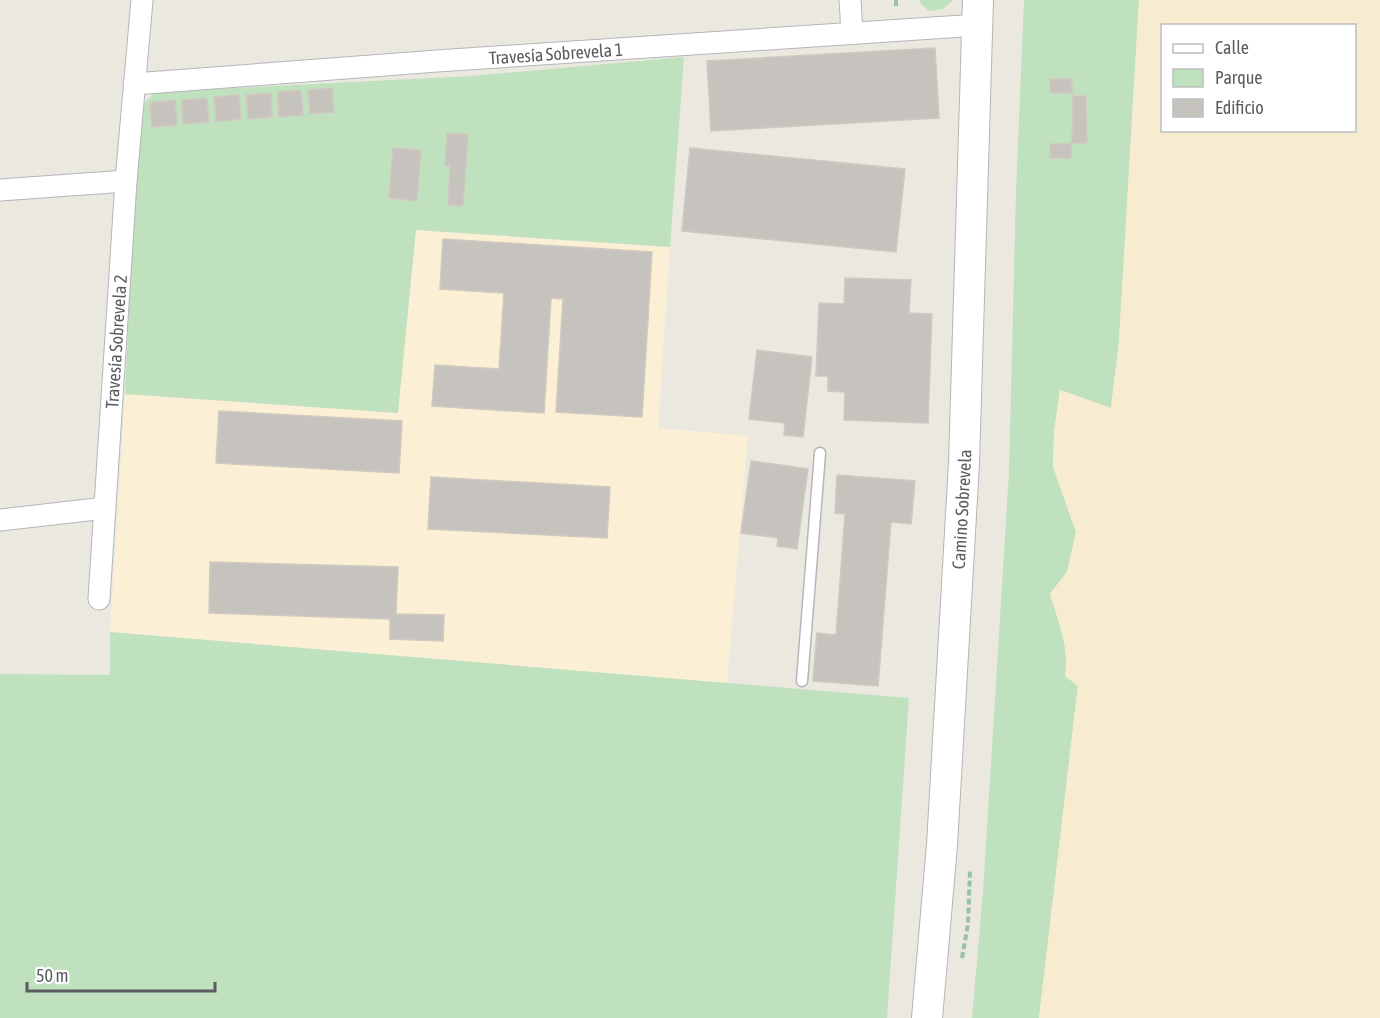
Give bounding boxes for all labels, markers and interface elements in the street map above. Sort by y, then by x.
legend [1161,24,1356,132]
text: Calle [1215,37,1249,58]
street label: Travesía Sobrevela 1 [488,38,624,68]
text: Parque [1215,67,1263,88]
text: Edificio [1215,97,1264,118]
street label: Travesía Sobrevela 2 [101,274,130,409]
street label: Camino Sobrevela [947,449,975,570]
scale bar [27,955,214,993]
text: 50 m [36,965,68,986]

